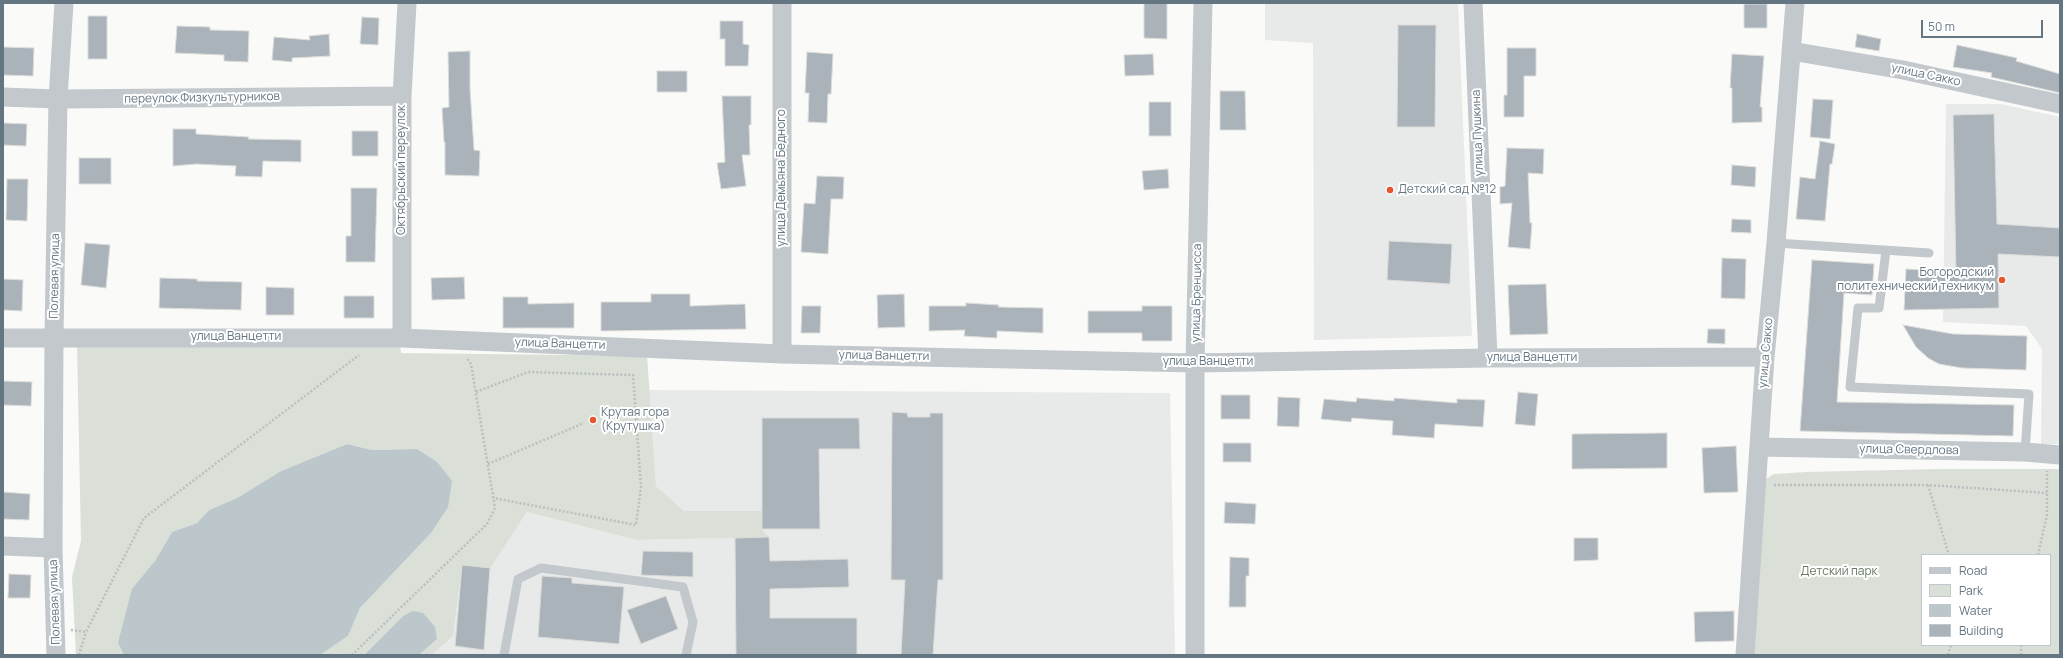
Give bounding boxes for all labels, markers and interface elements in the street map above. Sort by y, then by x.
scale bar [1923,12,2045,38]
text: 50 m [1928,18,1955,35]
street label: улица Сакко [1890,61,1962,89]
street label: переулок Физкультурников [124,89,280,107]
street label: улица Пушкина [1469,89,1487,177]
street label: Октябрьский переулок [395,105,409,235]
street label: улица Демьяна Бедного [775,109,789,247]
place label: Детский сад №12 [1398,183,1496,197]
marker: Детский сад №12 [1385,185,1395,195]
street label: Полевая улица [47,233,63,319]
street label: улица Бренцисса [1189,244,1205,342]
place label: Богородский политехнический техникум [1837,266,1994,294]
marker: Богородский политехнический техникум [1997,275,2007,285]
street label: улица Сакко [1756,317,1776,389]
street label: улица Ванцетти [191,330,281,344]
street label: улица Ванцетти [514,335,606,353]
street label: улица Ванцетти [839,348,929,364]
street label: улица Ванцетти [1487,351,1577,365]
street label: улица Ванцетти [1163,355,1253,369]
place label: Крутая гора (Крутушка) [601,406,669,434]
marker: Крутая гора (Крутушка) [588,415,598,425]
street label: улица Свердлова [1859,442,1959,458]
legend [1921,554,2051,646]
street label: Полевая улица [46,559,64,645]
text: Road [1959,562,1987,579]
park label: Детский парк [1801,565,1877,579]
text: Park [1959,582,1983,599]
text: Water [1959,602,1992,619]
text: Building [1959,622,2003,639]

